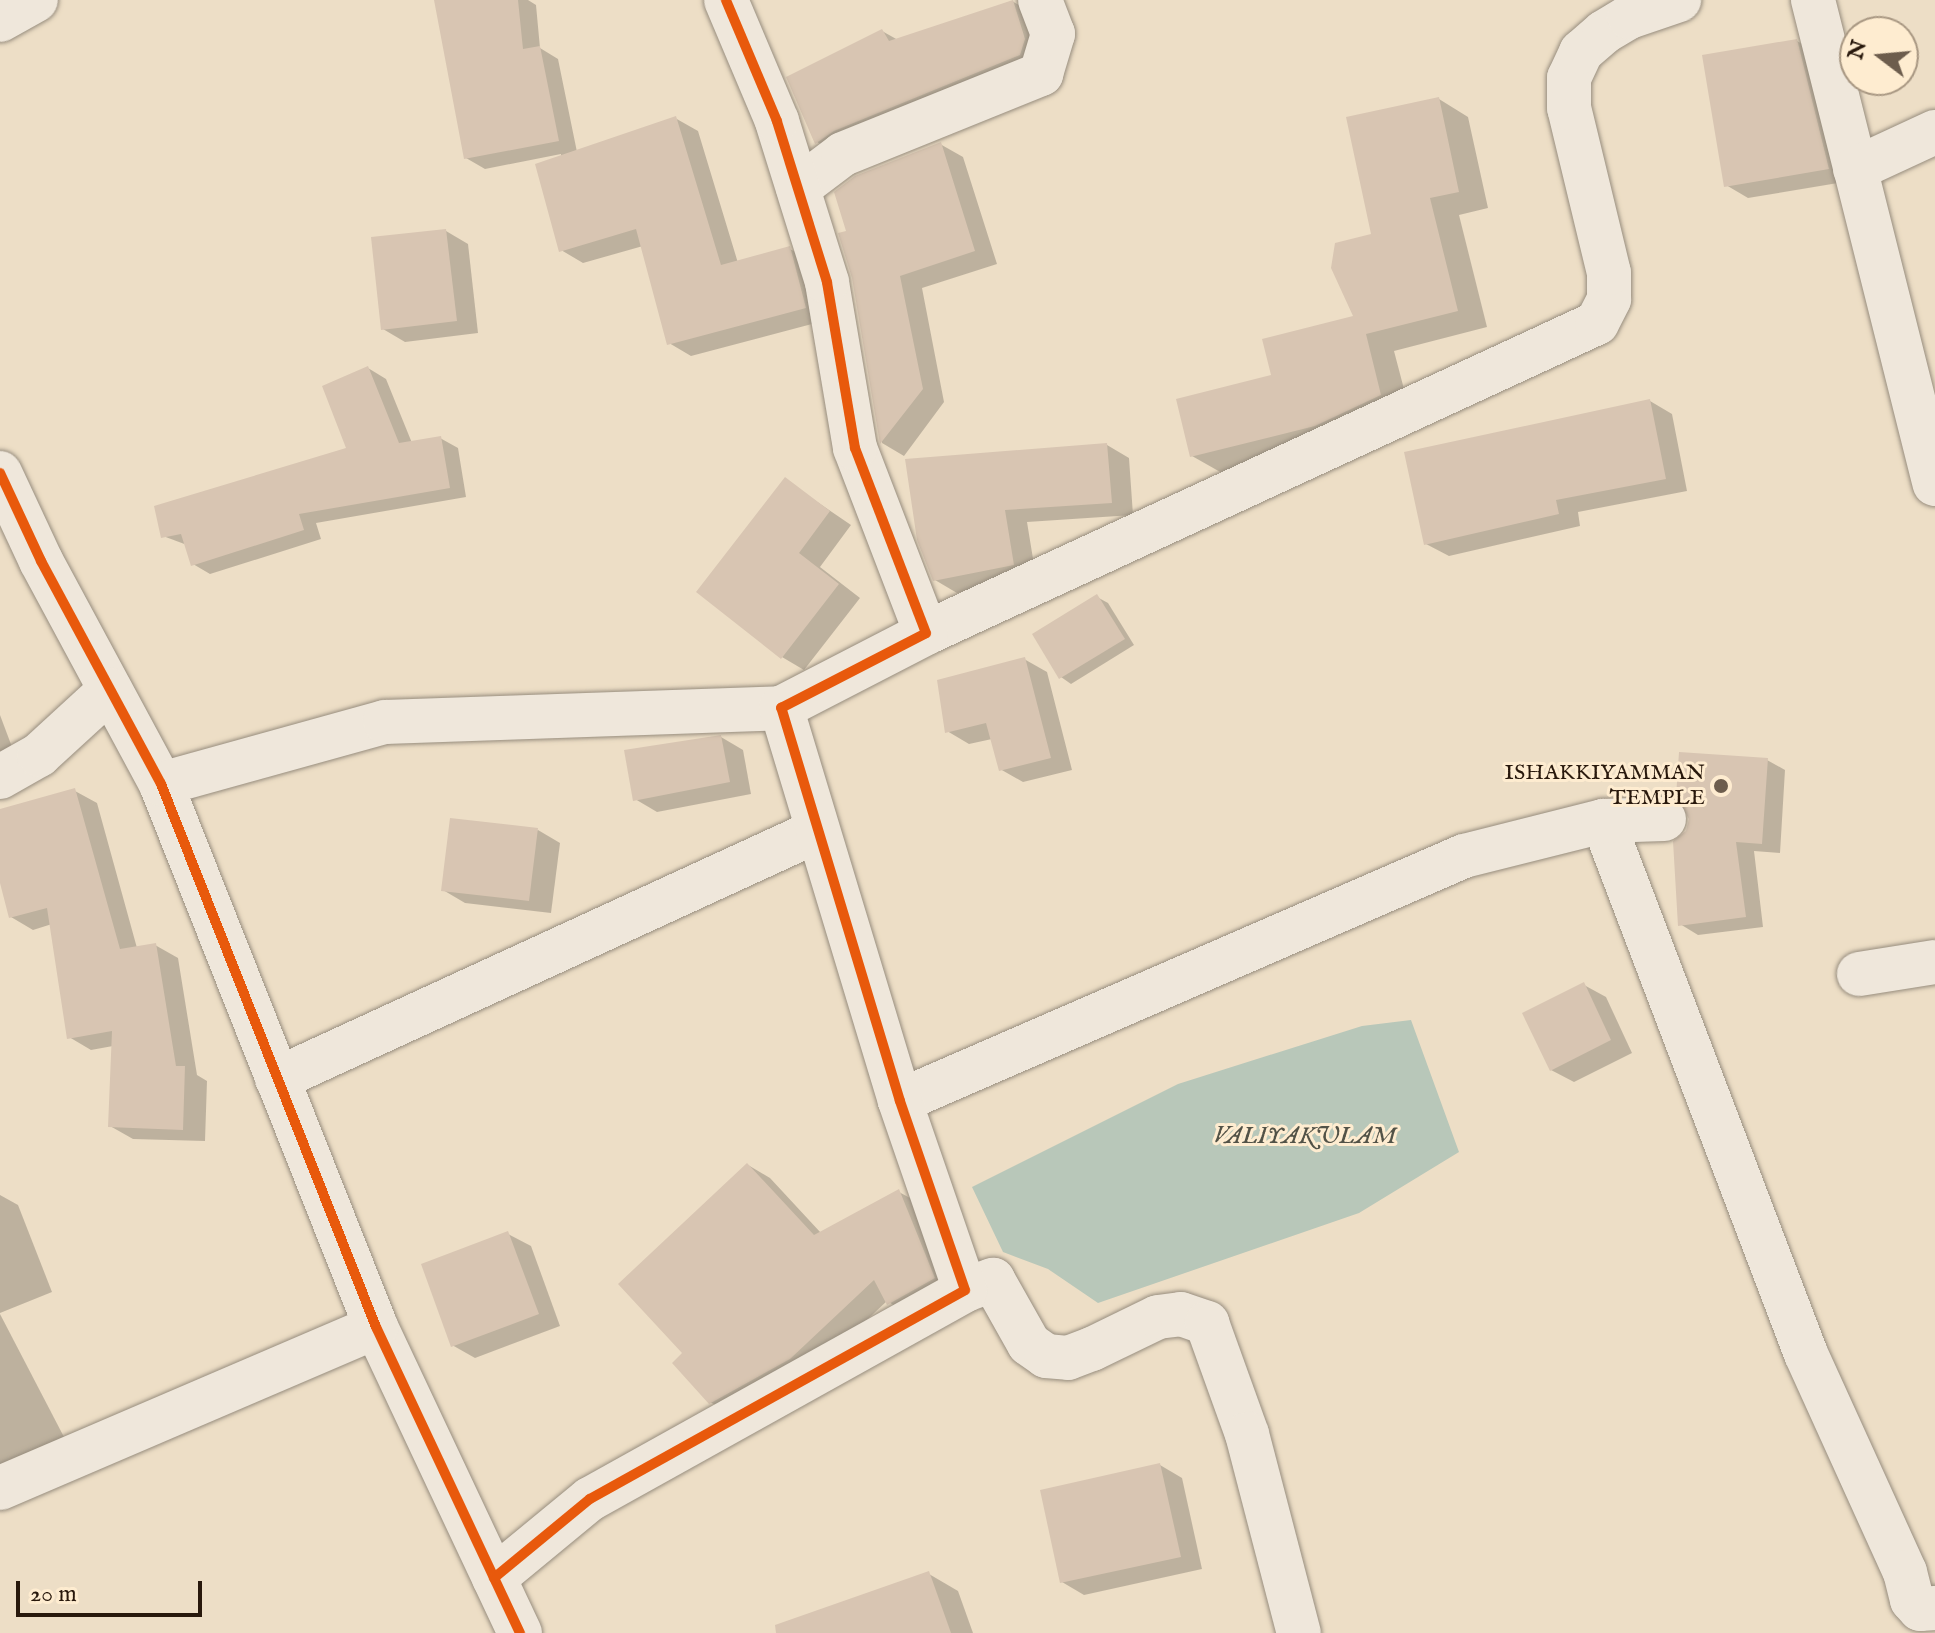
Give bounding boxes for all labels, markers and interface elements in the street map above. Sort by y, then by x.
north arrow [1839,16,1919,96]
text: N [1842,37,1874,63]
place label: ISHAKKIYAMMAN TEMPLE [1505,760,1705,812]
marker: ISHAKKIYAMMAN TEMPLE [1712,777,1730,795]
water label: VALIYAKULAM [1213,1123,1397,1151]
scale bar [20,1565,206,1615]
text: 20 m [30,1579,77,1610]

